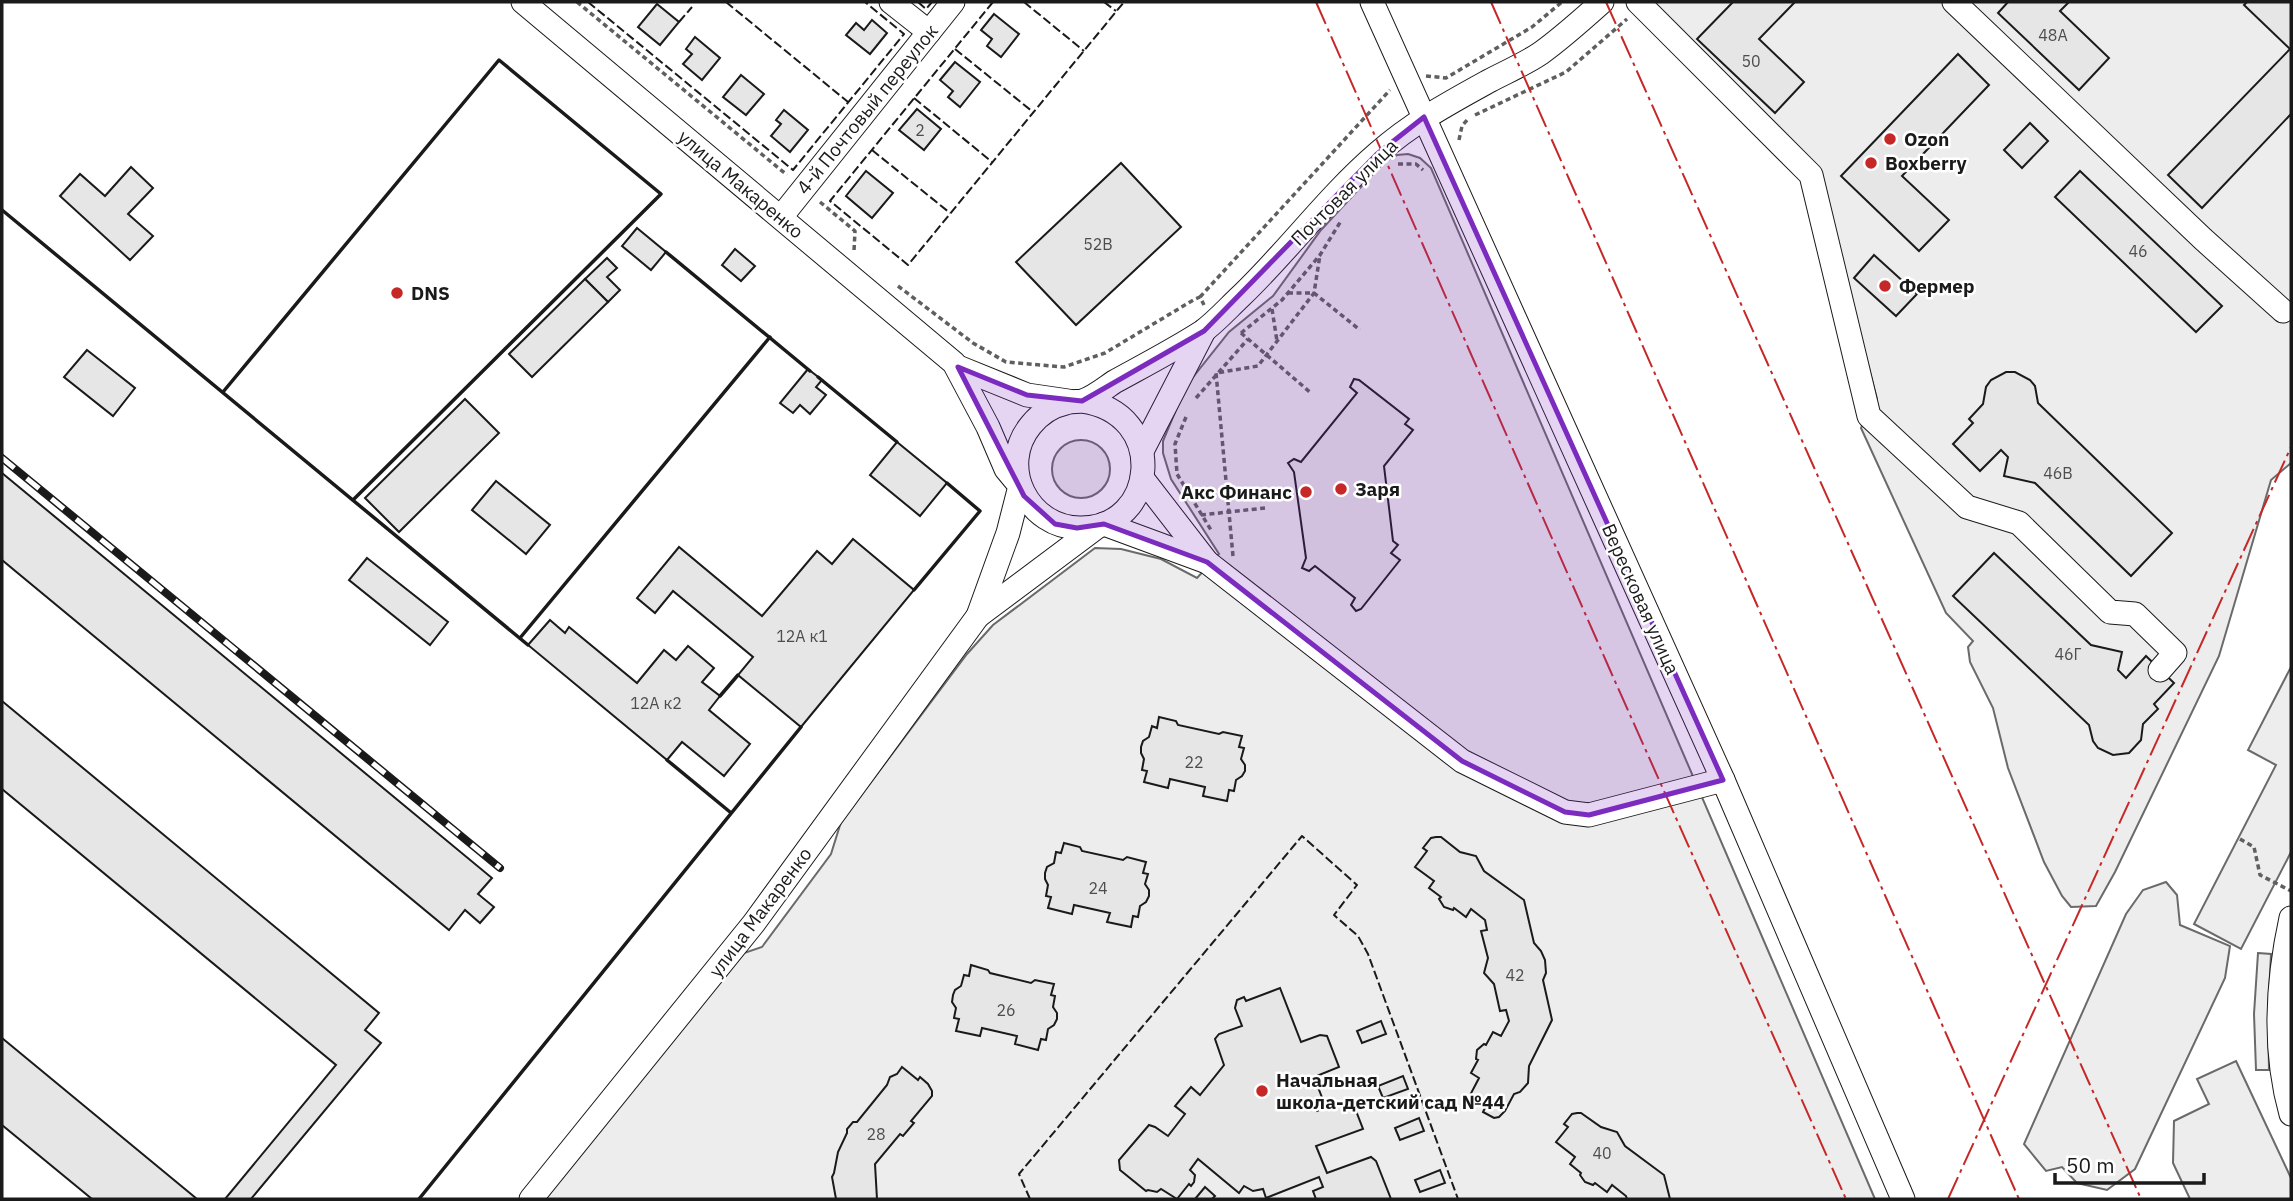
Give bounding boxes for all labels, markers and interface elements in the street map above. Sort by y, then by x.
street label: 4-й Почтовый переулок [791,19,943,199]
house number: 48А [2038,25,2068,45]
house number: 50 [1741,51,1761,71]
house number: 2 [915,120,925,140]
street label: улица Макаренко [673,125,809,243]
place label: Ozon [1904,127,1949,151]
marker: Ozon [1882,131,1898,147]
street label: Почтовая улица [1286,134,1402,250]
place label: Boxberry [1885,151,1967,175]
marker: Boxberry [1863,155,1879,171]
house number: 52В [1083,234,1113,254]
house number: 46 [2128,241,2148,261]
place label: Фермер [1899,274,1974,298]
marker: Фермер [1877,278,1893,294]
place label: DNS [411,281,450,305]
marker: DNS [389,285,405,301]
house number: 46В [2043,463,2073,483]
place label: Заря [1355,477,1400,501]
place label: Акс Финанс [1181,480,1292,504]
marker: Заря [1333,481,1349,497]
marker: Акс Финанс [1298,484,1314,500]
street label: Вересковая улица [1597,520,1685,678]
house number: 12А к1 [776,626,828,646]
house number: 46Г [2054,644,2082,664]
house number: 12А к2 [630,693,682,713]
house number: 22 [1184,752,1204,772]
street label: улица Макаренко [703,842,817,982]
house number: 24 [1088,878,1108,898]
house number: 42 [1505,965,1525,985]
house number: 26 [996,1000,1016,1020]
place label: Начальная школа-детский сад №44 [1276,1068,1505,1114]
marker: Начальная школа-детский сад №44 [1254,1083,1270,1099]
house number: 28 [866,1124,886,1144]
scale bar [2055,1142,2204,1186]
house number: 40 [1592,1143,1612,1163]
text: 50 m [2066,1151,2115,1179]

